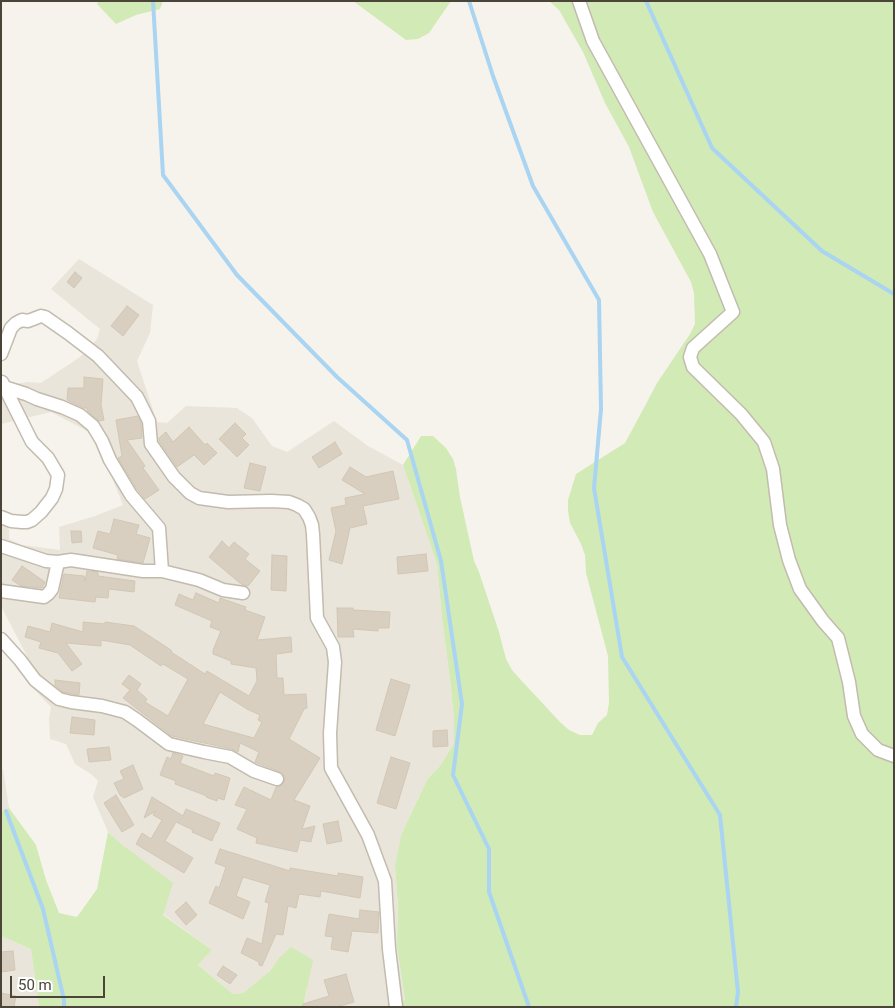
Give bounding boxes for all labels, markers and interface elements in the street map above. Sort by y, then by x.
scale bar [12,966,108,998]
text: 50 m [18,976,52,994]

